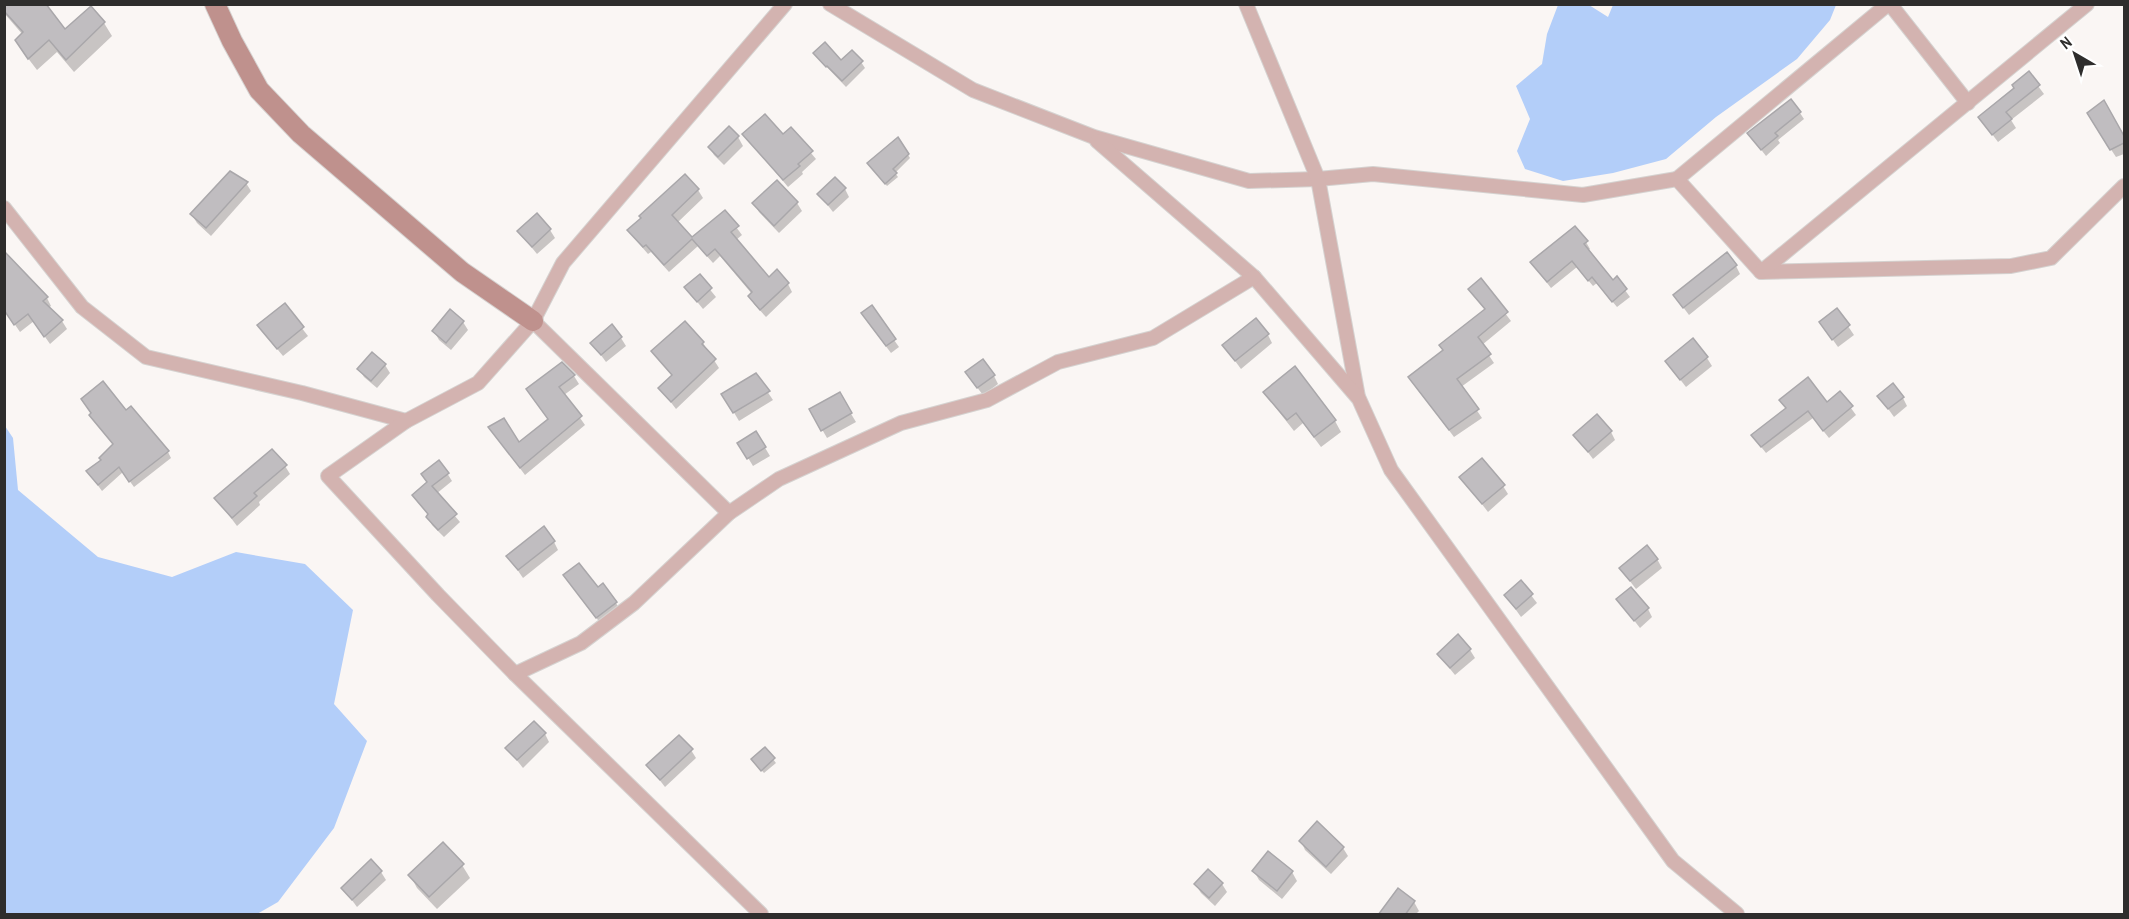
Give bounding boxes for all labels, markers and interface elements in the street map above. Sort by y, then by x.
north arrow [2045,24,2105,84]
text: N [2055,31,2076,54]

